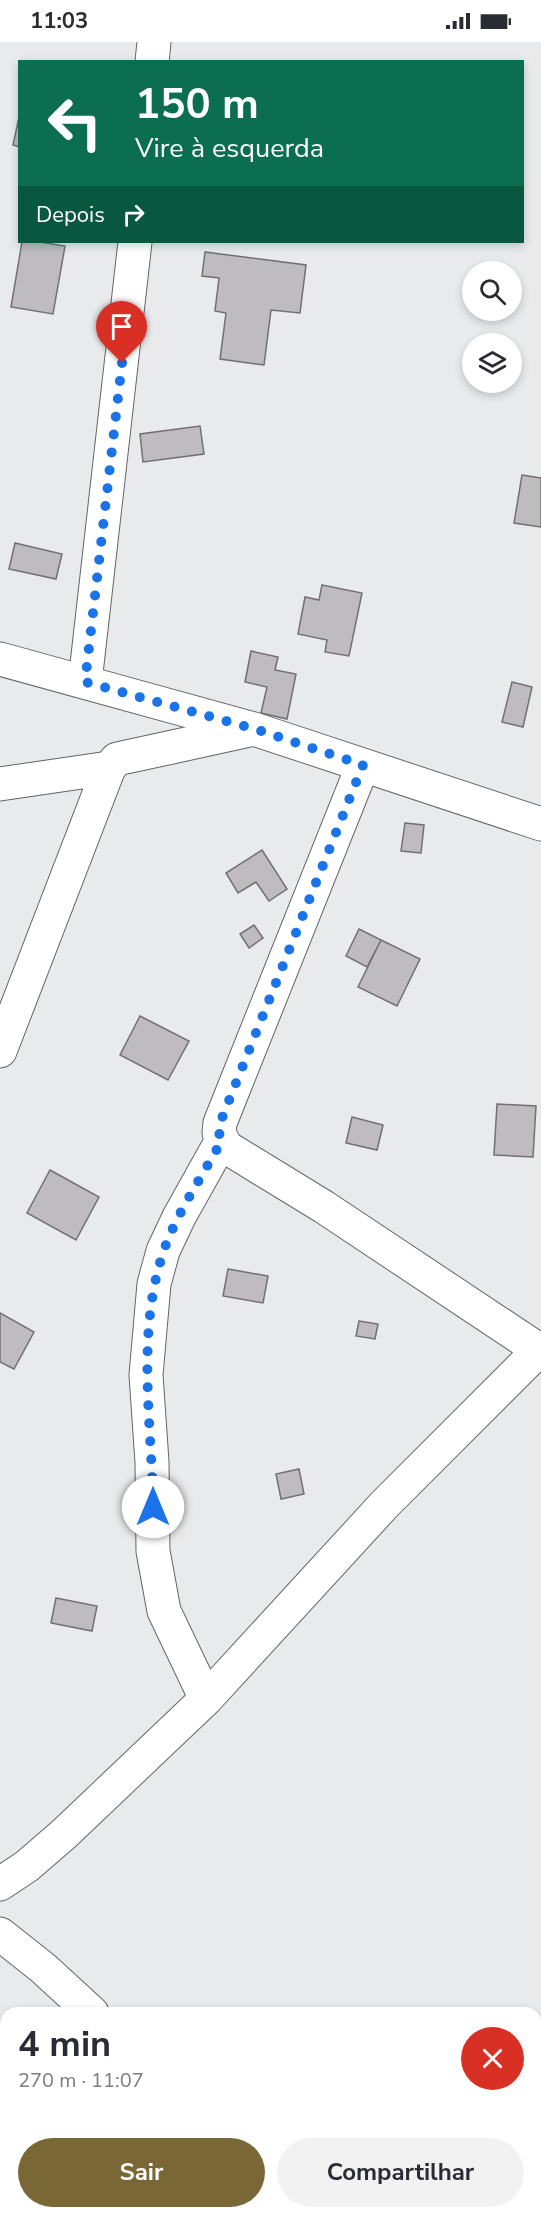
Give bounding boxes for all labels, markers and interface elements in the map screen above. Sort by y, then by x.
text: 11:03 [30,6,88,36]
text: 150 m [135,76,259,133]
icon: left [36,84,114,162]
text: Vire à esquerda [135,130,324,167]
icon: right [117,198,150,231]
text: Depois [36,200,105,230]
map controls [462,261,522,393]
button: search [462,261,522,321]
pin [96,301,147,363]
icon: arrive [105,310,138,343]
button: layers [462,333,522,393]
position arrow [121,1475,185,1539]
text: 4 min [18,2020,111,2069]
button: close [461,2027,524,2090]
text: 270 m · 11:07 [18,2067,144,2094]
button: Sair [18,2138,265,2207]
button: Compartilhar [277,2138,524,2207]

